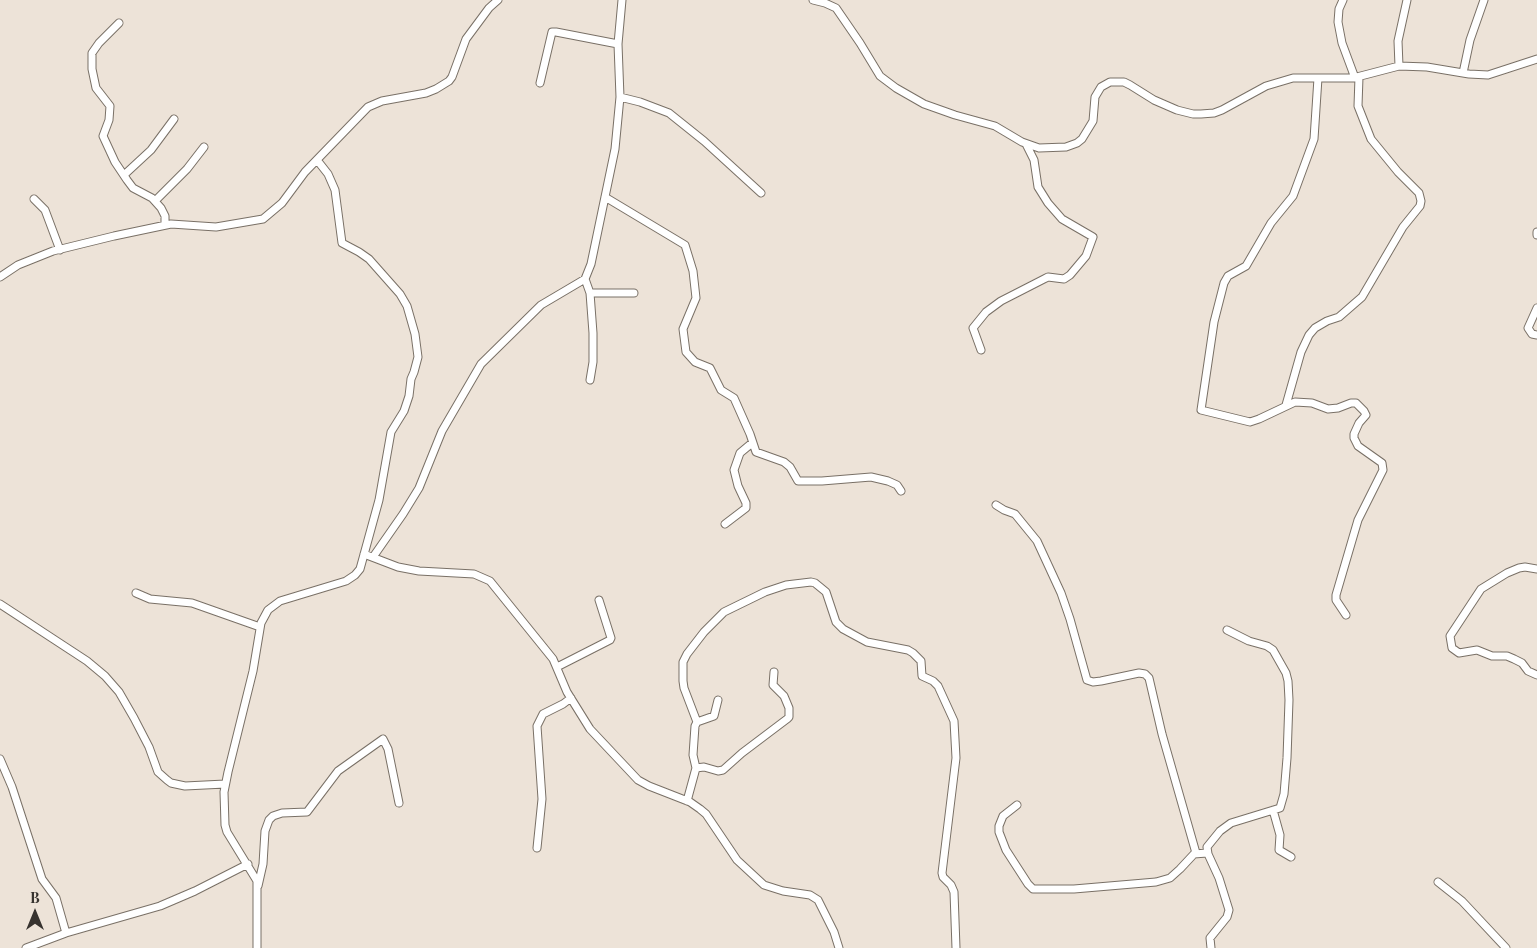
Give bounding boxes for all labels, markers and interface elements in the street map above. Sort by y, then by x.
north arrow [10,888,60,938]
text: B [30,888,40,907]

